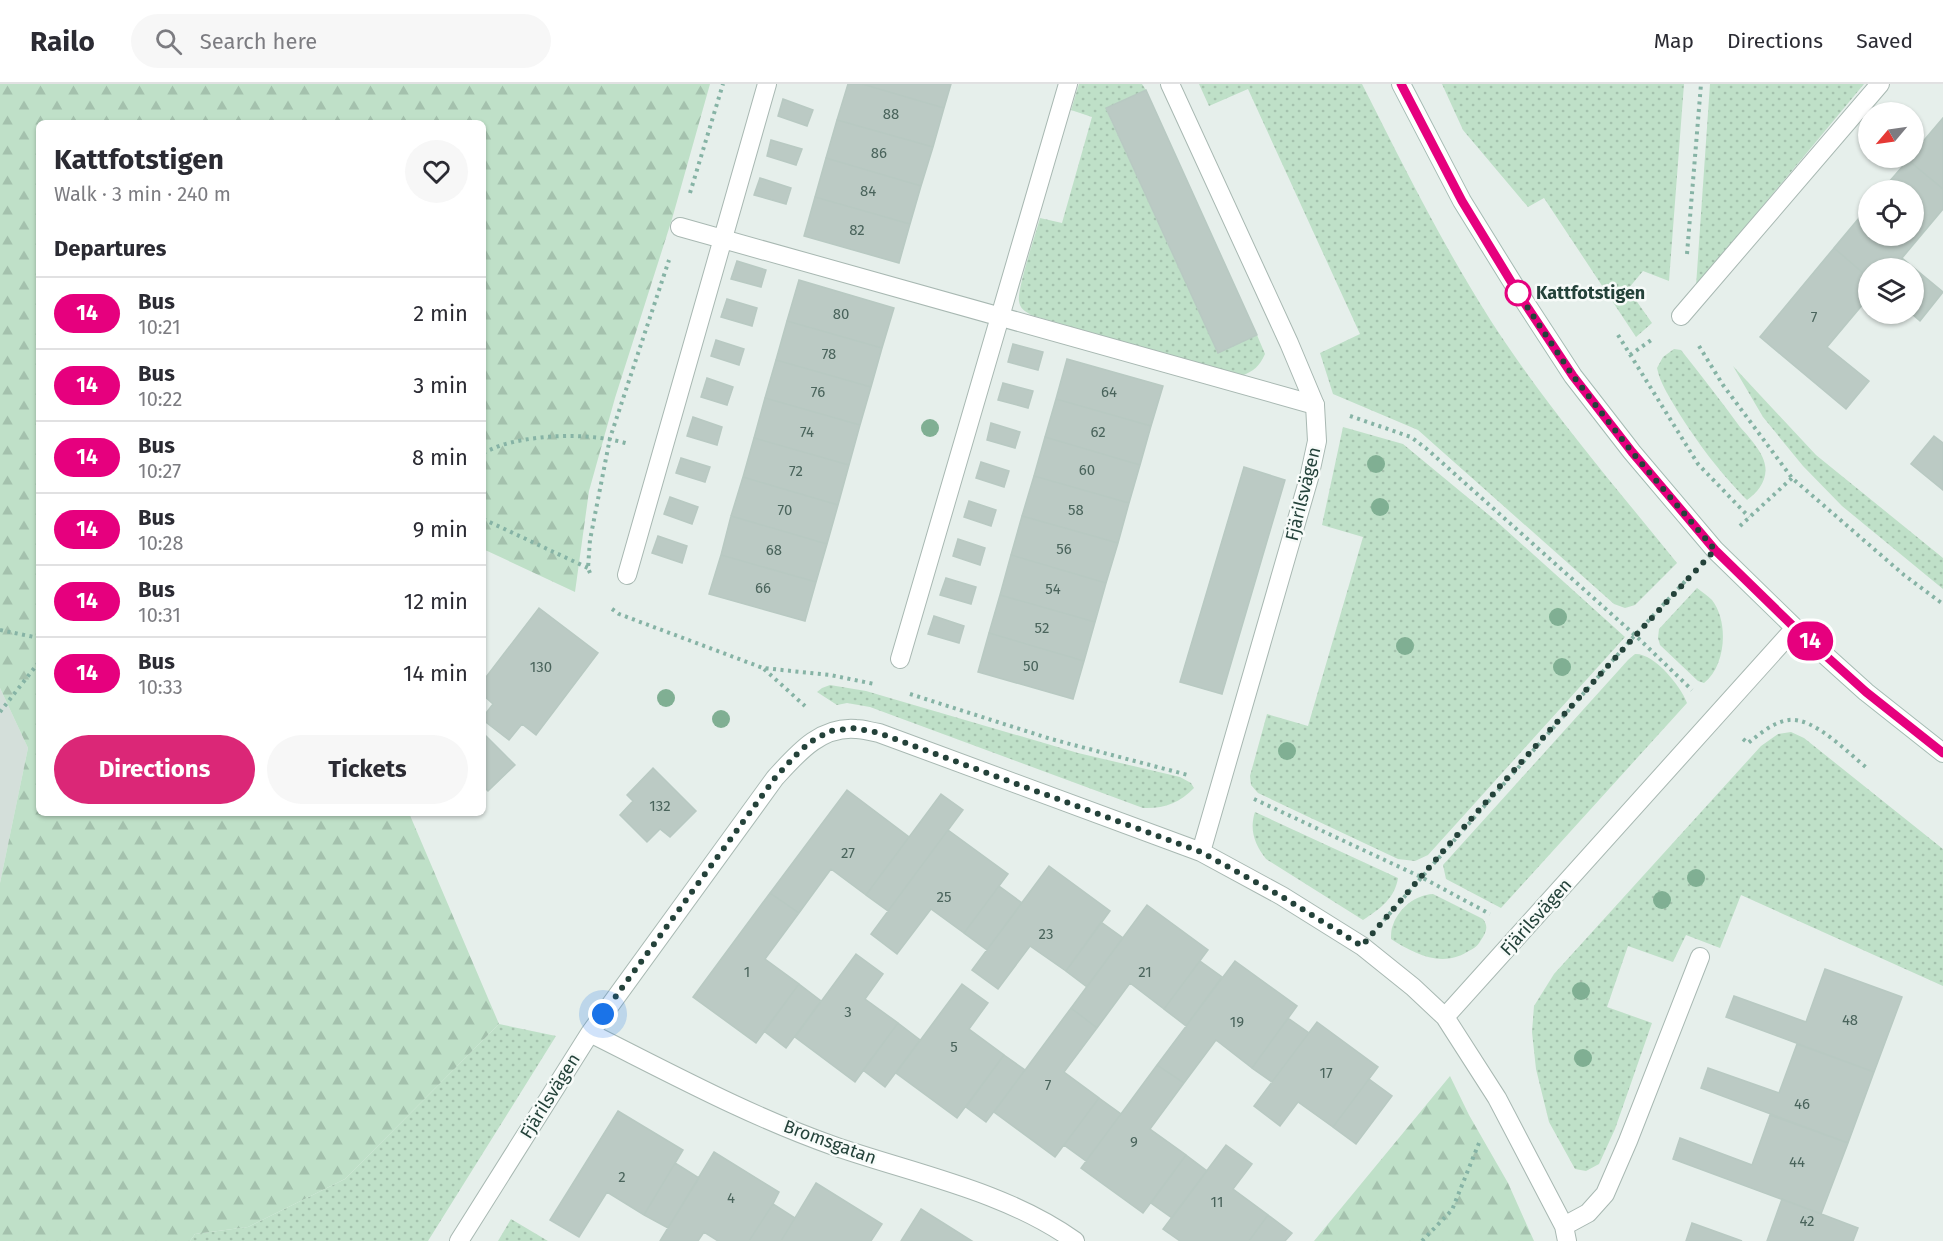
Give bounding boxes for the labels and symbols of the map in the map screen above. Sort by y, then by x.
north arrow [1858,102,1924,168]
house number: 88 [883,105,899,123]
house number: 86 [871,144,887,162]
house number: 84 [860,182,876,200]
house number: 82 [849,221,865,239]
marker: Kattfotstigen [1505,280,1531,306]
place label: Kattfotstigen [1536,282,1645,304]
house number: 80 [833,305,849,323]
house number: 7 [1811,308,1818,326]
house number: 78 [822,345,836,363]
house number: 76 [811,383,825,401]
house number: 64 [1101,383,1117,401]
house number: 74 [800,423,814,441]
house number: 62 [1090,423,1106,441]
street label: Fjärilsvägen [1281,445,1325,543]
house number: 60 [1079,461,1095,479]
house number: 72 [789,462,803,480]
house number: 70 [778,501,792,519]
house number: 58 [1068,501,1084,519]
house number: 56 [1056,540,1072,558]
house number: 68 [766,541,782,559]
house number: 66 [755,579,771,597]
house number: 54 [1045,580,1061,598]
house number: 52 [1035,619,1049,637]
line badge: 14 [1783,622,1837,660]
house number: 50 [1023,657,1039,675]
house number: 130 [530,658,552,676]
house number: 132 [649,797,671,815]
house number: 27 [841,844,855,862]
street label: Fjärilsvägen [1496,874,1576,960]
house number: 25 [937,888,951,906]
house number: 23 [1039,925,1053,943]
house number: 1 [744,963,750,981]
house number: 21 [1138,963,1152,981]
your location [588,999,618,1029]
house number: 3 [844,1003,852,1021]
house number: 48 [1842,1011,1858,1029]
house number: 19 [1230,1013,1244,1031]
house number: 5 [950,1038,958,1056]
street label: Fjärilsvägen [515,1049,585,1143]
house number: 17 [1319,1064,1333,1082]
house number: 7 [1045,1076,1052,1094]
house number: 46 [1794,1095,1810,1113]
street label: Bromsgatan [781,1115,879,1169]
house number: 9 [1130,1133,1138,1151]
house number: 44 [1789,1153,1805,1171]
house number: 2 [618,1168,626,1186]
house number: 4 [727,1189,735,1207]
house number: 11 [1211,1193,1223,1211]
house number: 42 [1799,1212,1815,1230]

